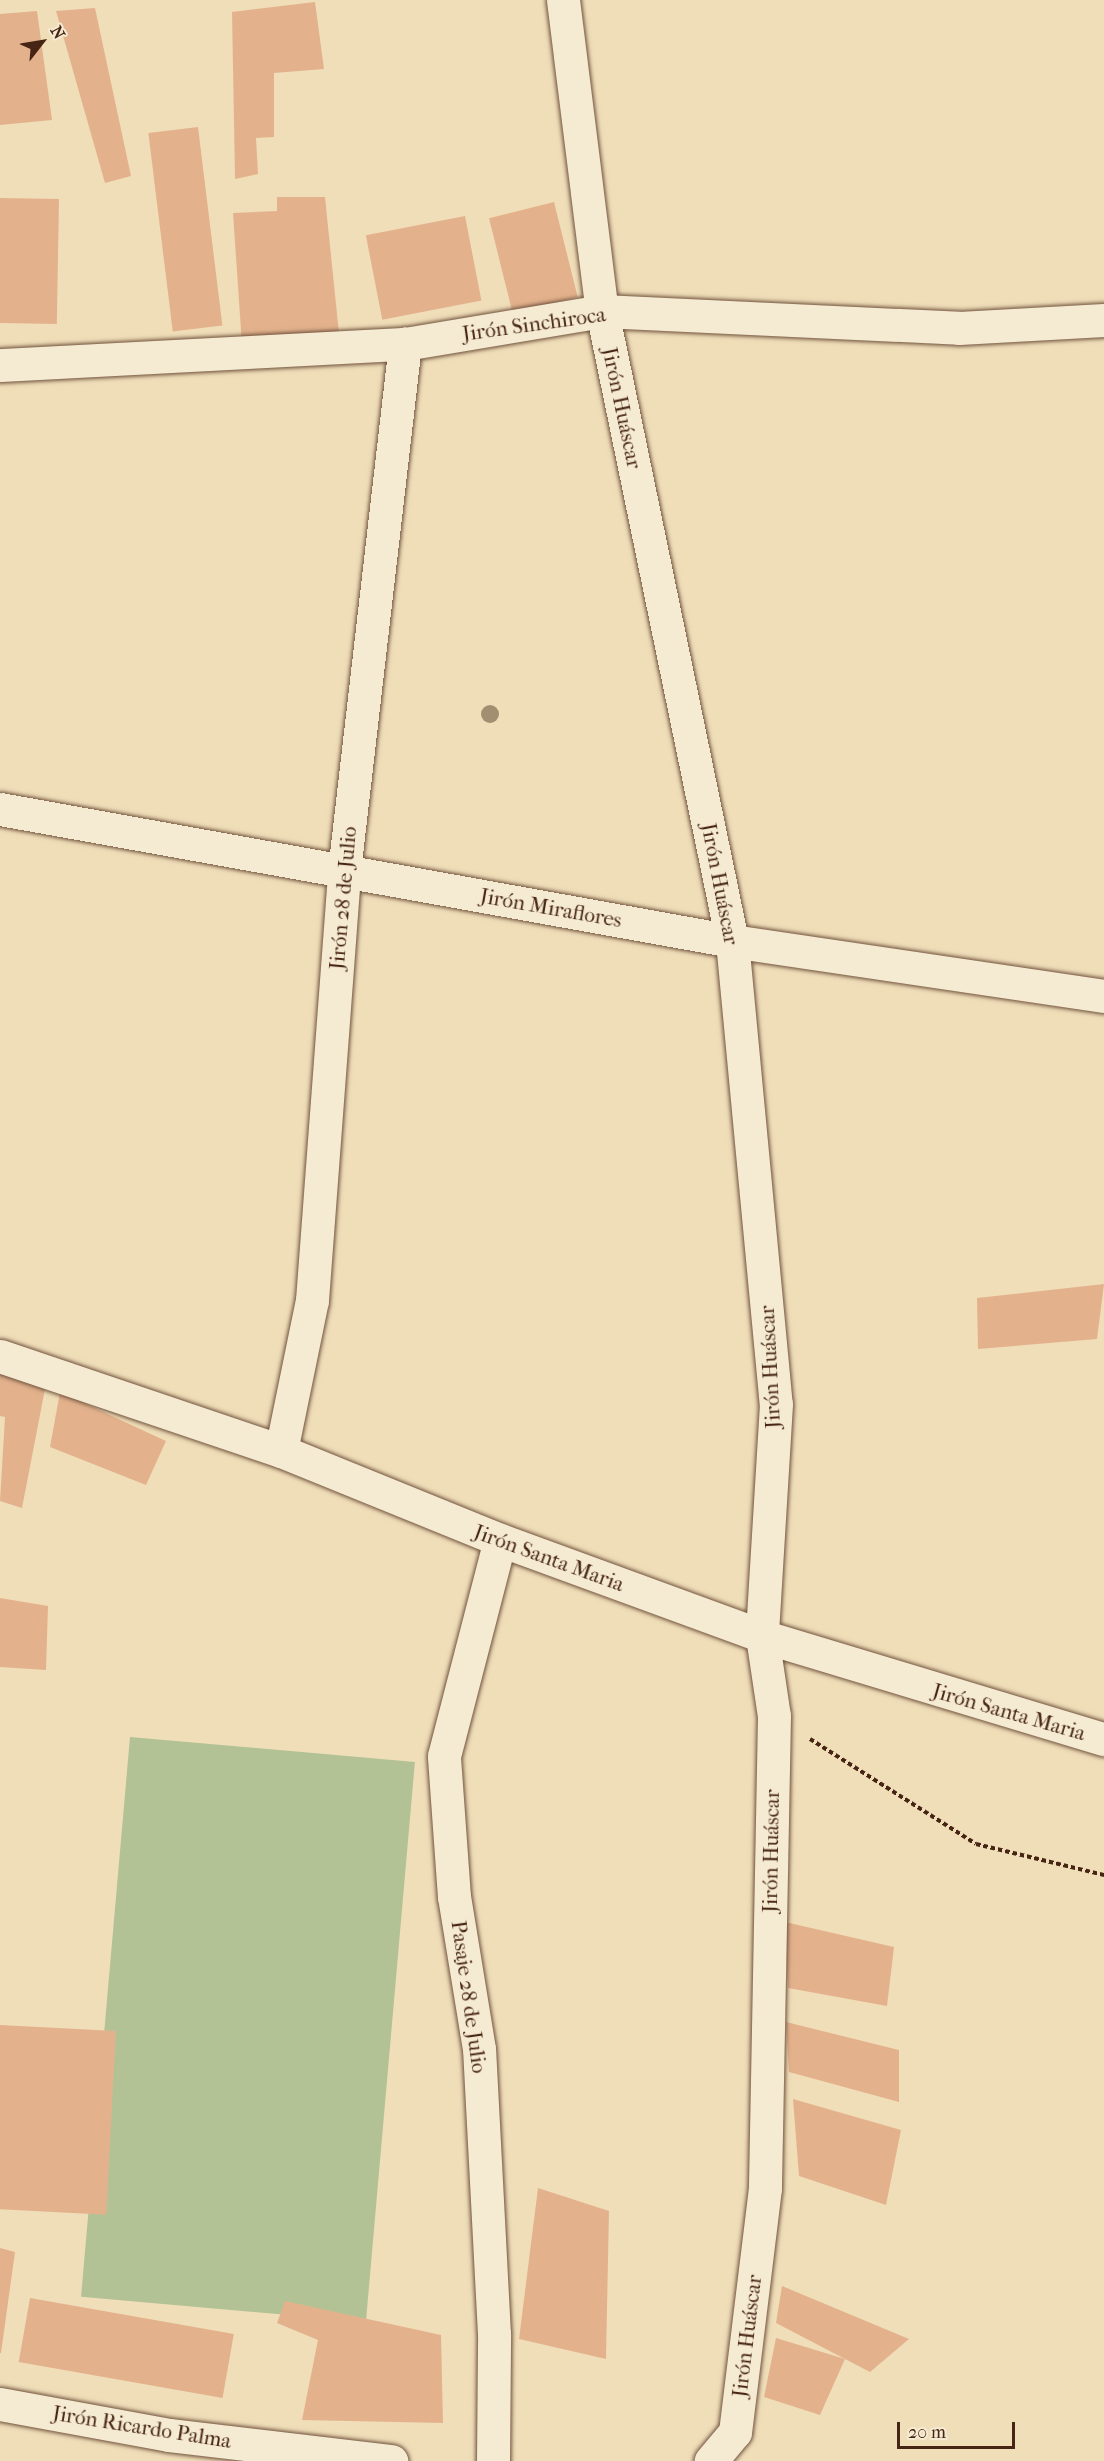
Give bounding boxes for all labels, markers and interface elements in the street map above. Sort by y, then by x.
north arrow [12,12,72,72]
text: N [47,22,69,43]
street label: Jirón Sinchiroca [461,301,607,347]
street label: Jirón Huáscar [597,345,647,471]
street label: Jirón Huáscar [696,821,744,947]
street label: Jirón 28 de Julio [324,825,362,971]
street label: Jirón Miraflores [478,883,624,933]
street label: Jirón Huáscar [754,1305,786,1429]
street label: Jirón Santa Maria [470,1519,628,1597]
street label: Jirón Santa Maria [930,1678,1088,1746]
street label: Jirón Huáscar [757,1789,785,1913]
street label: Pasaje 28 de Julio [446,1919,492,2075]
street label: Jirón Huáscar [727,2273,767,2399]
street label: Jirón Ricardo Palma [51,2400,233,2454]
scale bar [900,2410,1018,2448]
text: 20 m [908,2422,946,2443]

